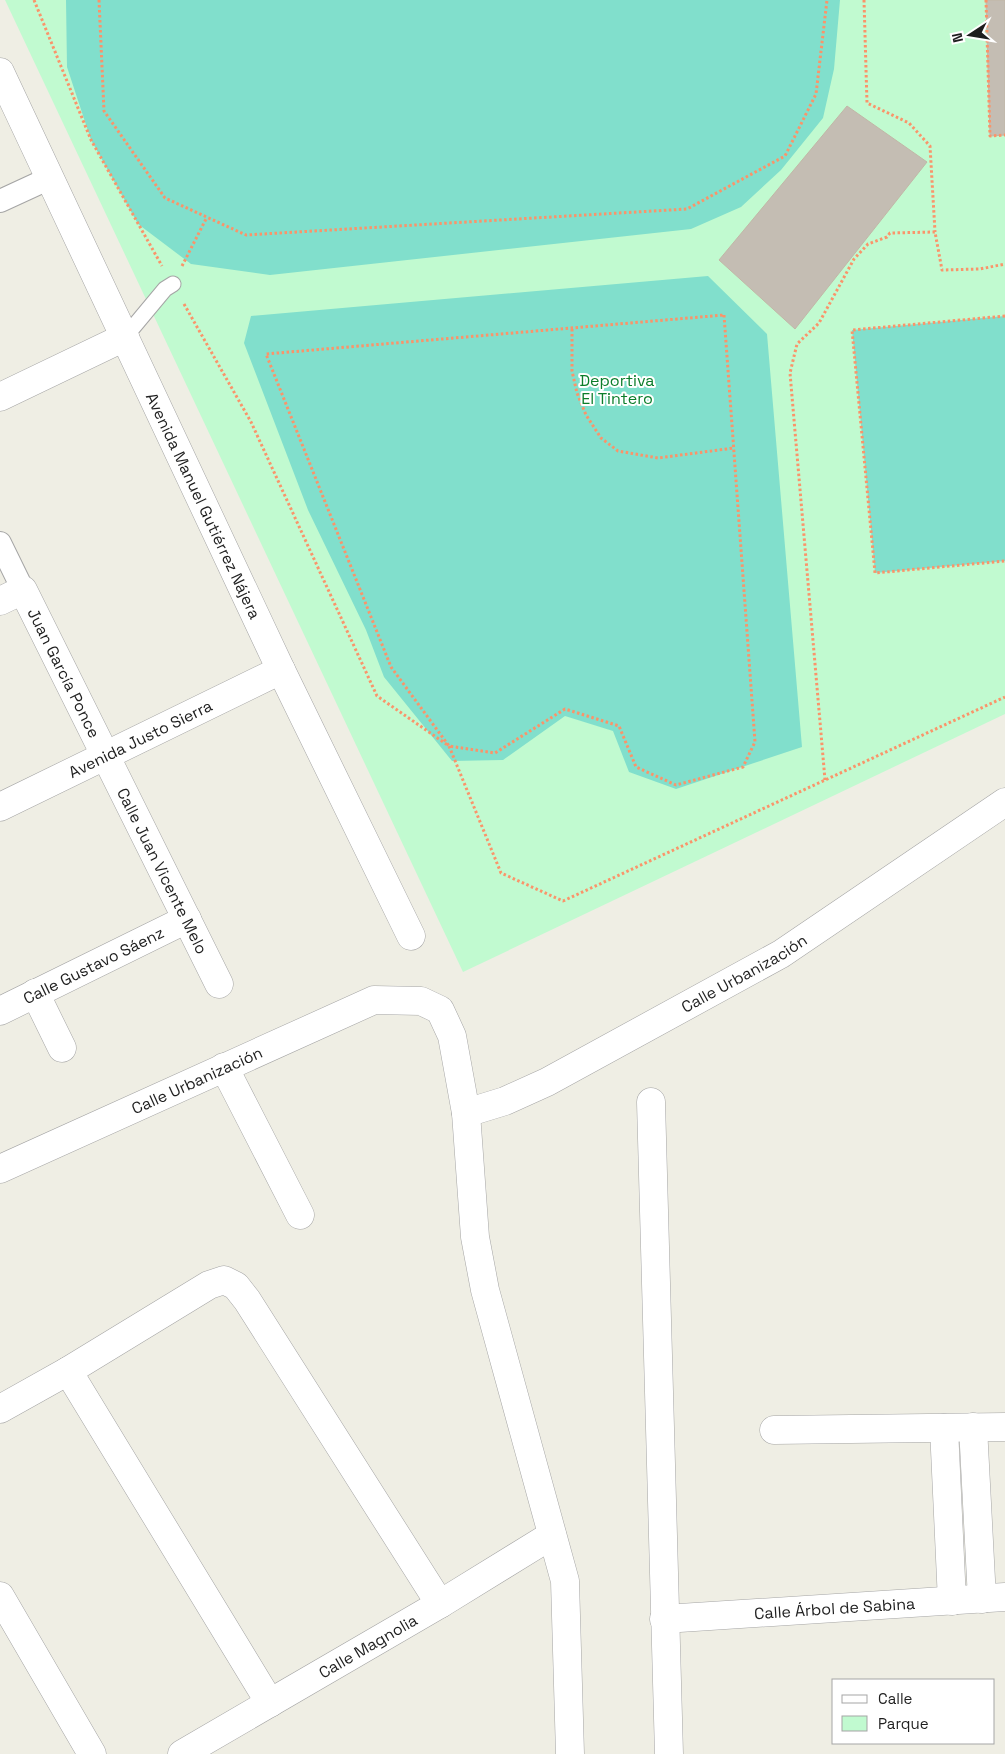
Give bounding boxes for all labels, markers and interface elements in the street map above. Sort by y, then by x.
north arrow [945,10,995,60]
text: N [948,31,967,44]
park label: Deportiva El Tintero [579,370,655,409]
street label: Avenida Manuel Gutiérrez Nájera [142,389,266,622]
street label: Juan García Ponce [23,604,105,741]
street label: Avenida Justo Sierra [65,695,216,783]
street label: Calle Juan Vicente Melo [112,784,213,957]
street label: Calle Gustavo Sáenz [19,922,167,1009]
street label: Calle Urbanización [677,929,811,1017]
street label: Calle Urbanización [128,1041,266,1119]
street label: Calle Árbol de Sabina [753,1592,916,1624]
street label: Calle Magnolia [315,1609,421,1683]
legend [832,1679,995,1744]
text: Calle [878,1689,913,1708]
text: Parque [878,1714,929,1733]

